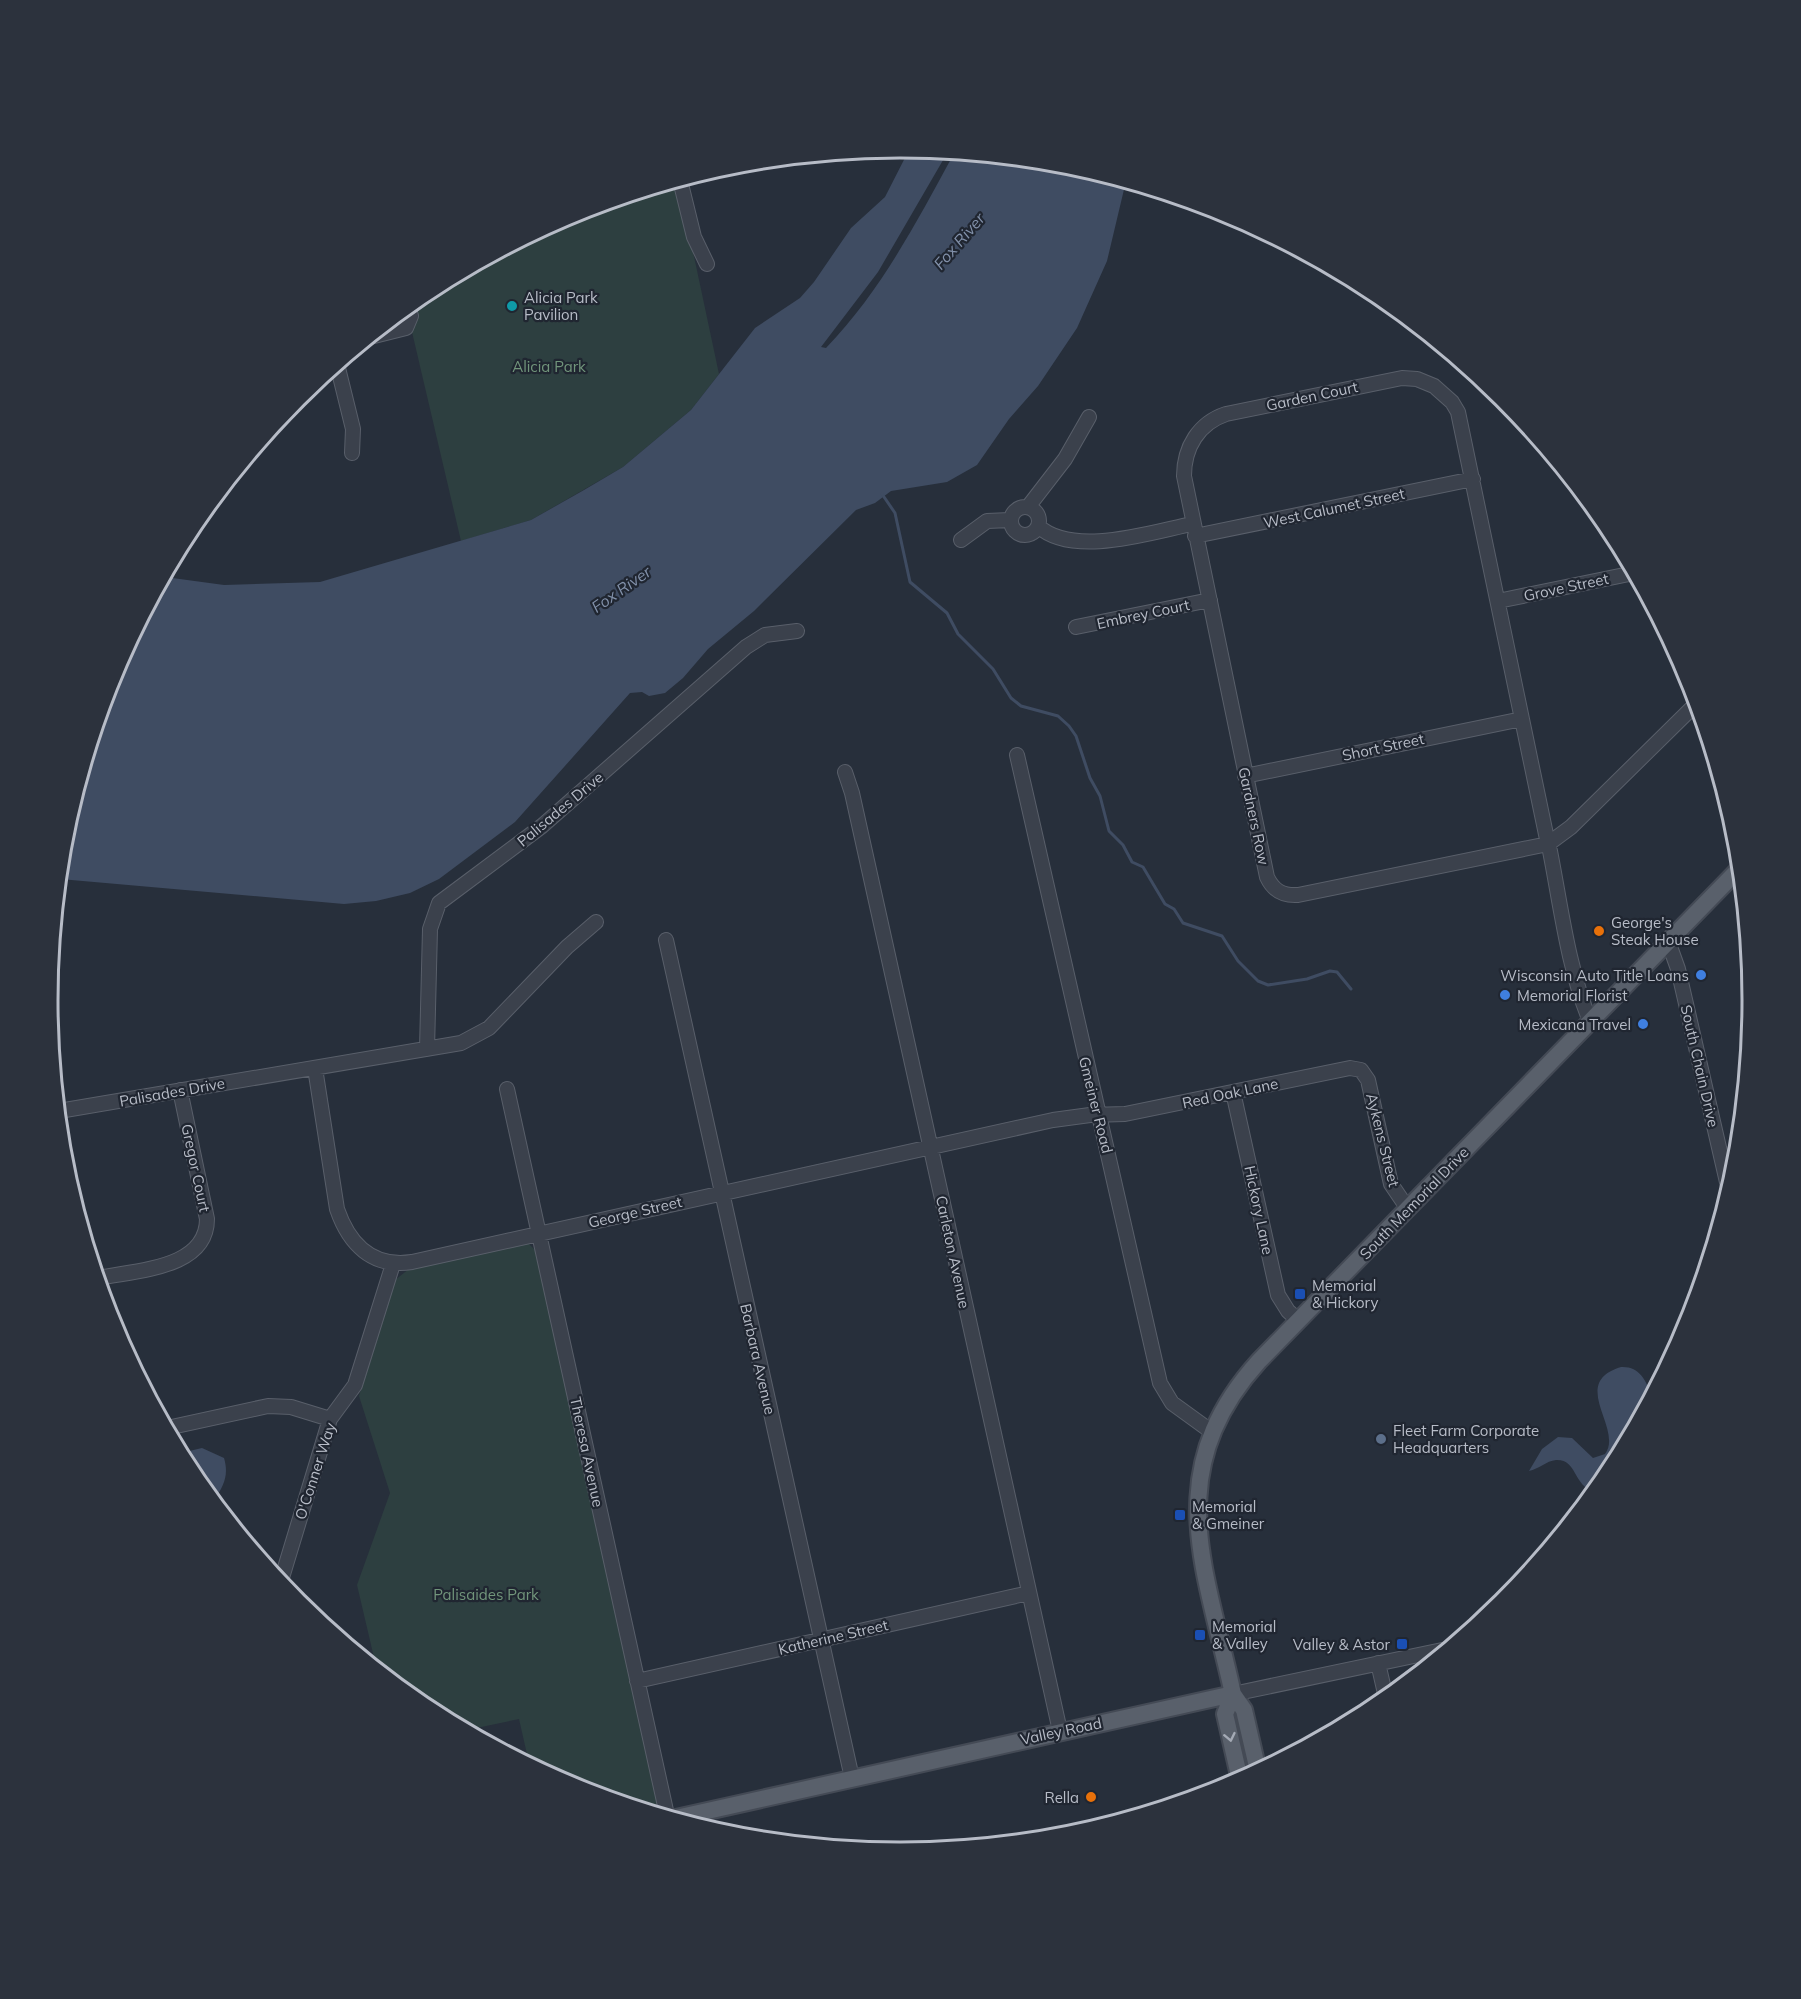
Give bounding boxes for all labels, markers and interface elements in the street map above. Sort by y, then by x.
water label: Fox River [929,208,990,273]
place label: Alicia Park Pavilion [524,288,598,324]
marker: Alicia Park Pavilion [505,299,519,313]
park label: Alicia Park [512,357,586,376]
street label: Garden Court [1264,377,1360,415]
street label: West Calumet Street [1262,484,1406,532]
water label: Fox River [587,561,656,617]
street label: Grove Street [1522,569,1610,605]
street label: Embrey Court [1095,595,1191,633]
street label: Short Street [1340,729,1426,765]
street label: Gardners Row [1234,765,1274,867]
street label: Palisades Drive [513,767,607,851]
place label: George's Steak House [1611,913,1699,949]
marker: George's Steak House [1592,924,1606,938]
place label: Wisconsin Auto Title Loans [1500,966,1689,985]
marker: Wisconsin Auto Title Loans [1694,968,1708,982]
place label: Memorial Florist [1517,986,1627,1005]
marker: Memorial Florist [1498,988,1512,1002]
street label: South Chain Drive [1677,1003,1723,1129]
place label: Mexicana Travel [1519,1015,1631,1034]
marker: Mexicana Travel [1636,1017,1650,1031]
street label: Gmeiner Road [1075,1055,1117,1155]
street label: Palisades Drive [118,1073,226,1111]
street label: Red Oak Lane [1180,1074,1280,1112]
street label: Aykens Street [1362,1091,1404,1189]
street label: Gregor Court [177,1122,215,1214]
street label: South Memorial Drive [1355,1143,1473,1263]
street label: Hickory Lane [1240,1164,1278,1256]
street label: George Street [586,1192,684,1232]
street label: Carleton Avenue [932,1194,974,1310]
place label: Memorial & Hickory [1312,1276,1378,1312]
marker: Memorial & Hickory [1293,1287,1307,1301]
street label: Barbara Avenue [736,1302,780,1416]
street label: Theresa Avenue [566,1395,608,1509]
street label: O'Conner Way [290,1420,340,1522]
place label: Fleet Farm Corporate Headquarters [1393,1421,1539,1457]
marker: Fleet Farm Corporate Headquarters [1374,1432,1388,1446]
place label: Memorial & Gmeiner [1192,1497,1265,1533]
marker: Memorial & Gmeiner [1173,1508,1187,1522]
park label: Palisaides Park [433,1585,539,1604]
street label: Katherine Street [776,1615,890,1659]
place label: Memorial & Valley [1212,1617,1276,1653]
marker: Memorial & Valley [1193,1628,1207,1642]
place label: Valley & Astor [1293,1635,1391,1654]
marker: Valley & Astor [1395,1637,1409,1651]
street label: Valley Road [1019,1713,1103,1749]
one-way arrow [1223,1731,1236,1741]
place label: Rella [1044,1788,1079,1807]
marker: Rella [1084,1790,1098,1804]

